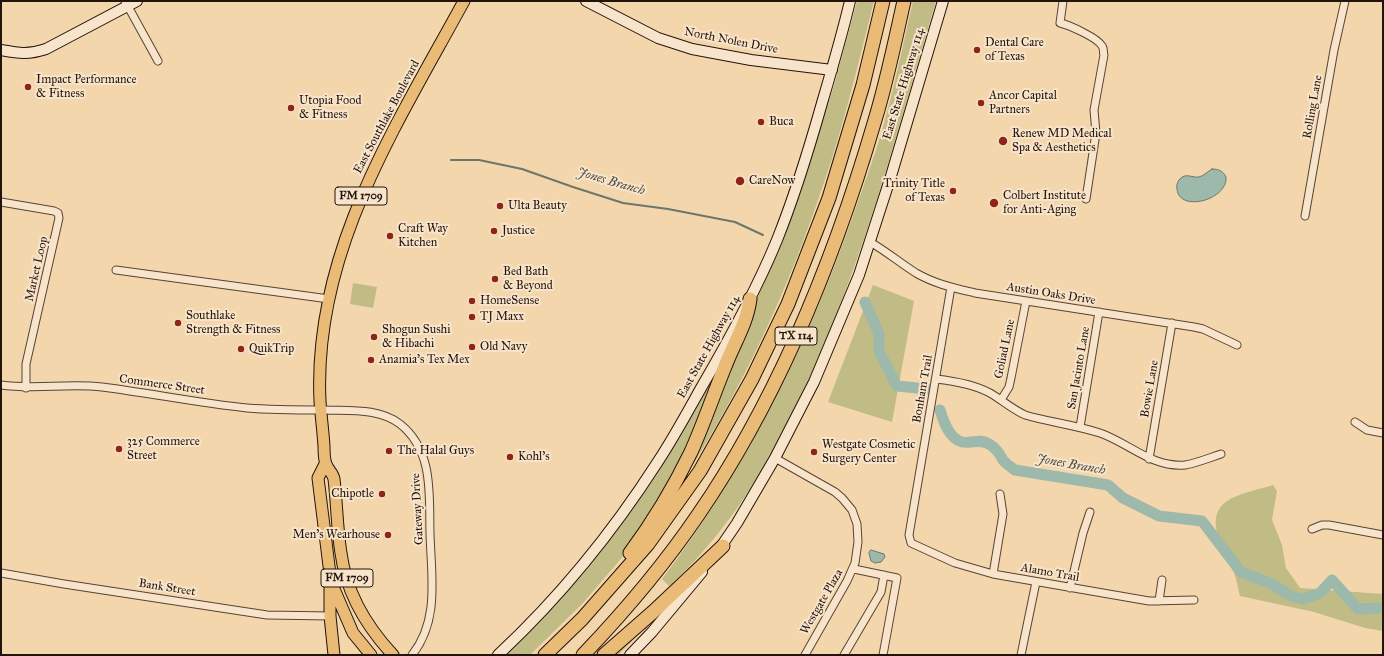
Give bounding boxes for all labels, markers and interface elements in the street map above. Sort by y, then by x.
street label: North Nolen Drive [683,25,779,57]
street label: East State Highway 114 [880,26,928,142]
place label: Dental Care of Texas [985,36,1044,64]
marker: Dental Care of Texas [972,45,982,55]
street label: East Southlake Boulevard [351,58,423,176]
place label: Impact Performance & Fitness [36,73,137,101]
street label: Rolling Lane [1300,74,1326,140]
marker: Impact Performance & Fitness [23,82,33,92]
place label: Ancor Capital Partners [989,89,1057,117]
place label: Utopia Food & Fitness [299,94,361,122]
marker: Ancor Capital Partners [976,98,986,108]
marker: Utopia Food & Fitness [286,103,296,113]
place label: Buca [769,115,793,129]
marker: Buca [756,117,766,127]
place label: Renew MD Medical Spa & Aesthetics [1012,127,1112,155]
marker: Renew MD Medical Spa & Aesthetics [997,135,1009,147]
water label: Jones Branch [575,165,647,199]
place label: CareNow [749,174,795,188]
marker: CareNow [734,175,746,187]
place label: Trinity Title of Texas [883,177,945,205]
marker: Trinity Title of Texas [948,186,958,196]
road number: FM 1709 [335,187,387,205]
place label: Colbert Institute for Anti-Aging [1003,189,1086,217]
marker: Colbert Institute for Anti-Aging [988,197,1000,209]
place label: Ulta Beauty [508,199,567,213]
marker: Ulta Beauty [495,201,505,211]
place label: Craft Way Kitchen [398,222,448,250]
place label: Justice [502,224,535,238]
marker: Justice [489,226,499,236]
marker: Craft Way Kitchen [385,231,395,241]
street label: Market Loop [23,235,51,303]
place label: Bed Bath & Beyond [503,265,553,293]
marker: Bed Bath & Beyond [490,274,500,284]
street label: Austin Oaks Drive [1006,280,1096,308]
street label: East State Highway 114 [675,293,743,401]
place label: HomeSense [480,294,539,308]
marker: HomeSense [467,296,477,306]
place label: Southlake Strength & Fitness [186,309,280,337]
place label: TJ Maxx [480,310,524,324]
marker: TJ Maxx [467,312,477,322]
marker: Southlake Strength & Fitness [173,318,183,328]
street label: Goliad Lane [992,318,1018,380]
place label: Shogun Sushi & Hibachi [382,323,450,351]
street label: San Jacinto Lane [1065,325,1093,411]
road number: TX 114 [775,327,817,345]
marker: Shogun Sushi & Hibachi [369,332,379,342]
place label: Old Navy [480,340,527,354]
place label: QuikTrip [249,342,294,356]
marker: Old Navy [467,342,477,352]
marker: QuikTrip [236,344,246,354]
place label: Anamia's Tex Mex [379,353,470,367]
street label: Bonham Trail [910,354,936,424]
marker: Anamia's Tex Mex [366,355,376,365]
street label: Bowie Lane [1138,359,1162,419]
street label: Commerce Street [118,372,206,398]
place label: 325 Commerce Street [127,435,200,463]
place label: Westgate Cosmetic Surgery Center [822,438,915,466]
marker: 325 Commerce Street [114,444,124,454]
place label: The Halal Guys [397,444,474,458]
marker: The Halal Guys [384,446,394,456]
marker: Westgate Cosmetic Surgery Center [809,447,819,457]
place label: Kohl's [518,450,550,464]
water label: Jones Branch [1035,451,1107,479]
marker: Kohl's [505,452,515,462]
street label: Gateway Drive [409,473,427,545]
place label: Chipotle [331,487,374,501]
marker: Chipotle [377,489,387,499]
place label: Men's Wearhouse [293,528,380,542]
marker: Men's Wearhouse [383,530,393,540]
street label: Alamo Trail [1020,561,1080,585]
street label: Westgate Plaza [798,567,846,637]
road number: FM 1709 [321,569,373,587]
street label: Bank Street [137,576,197,600]

